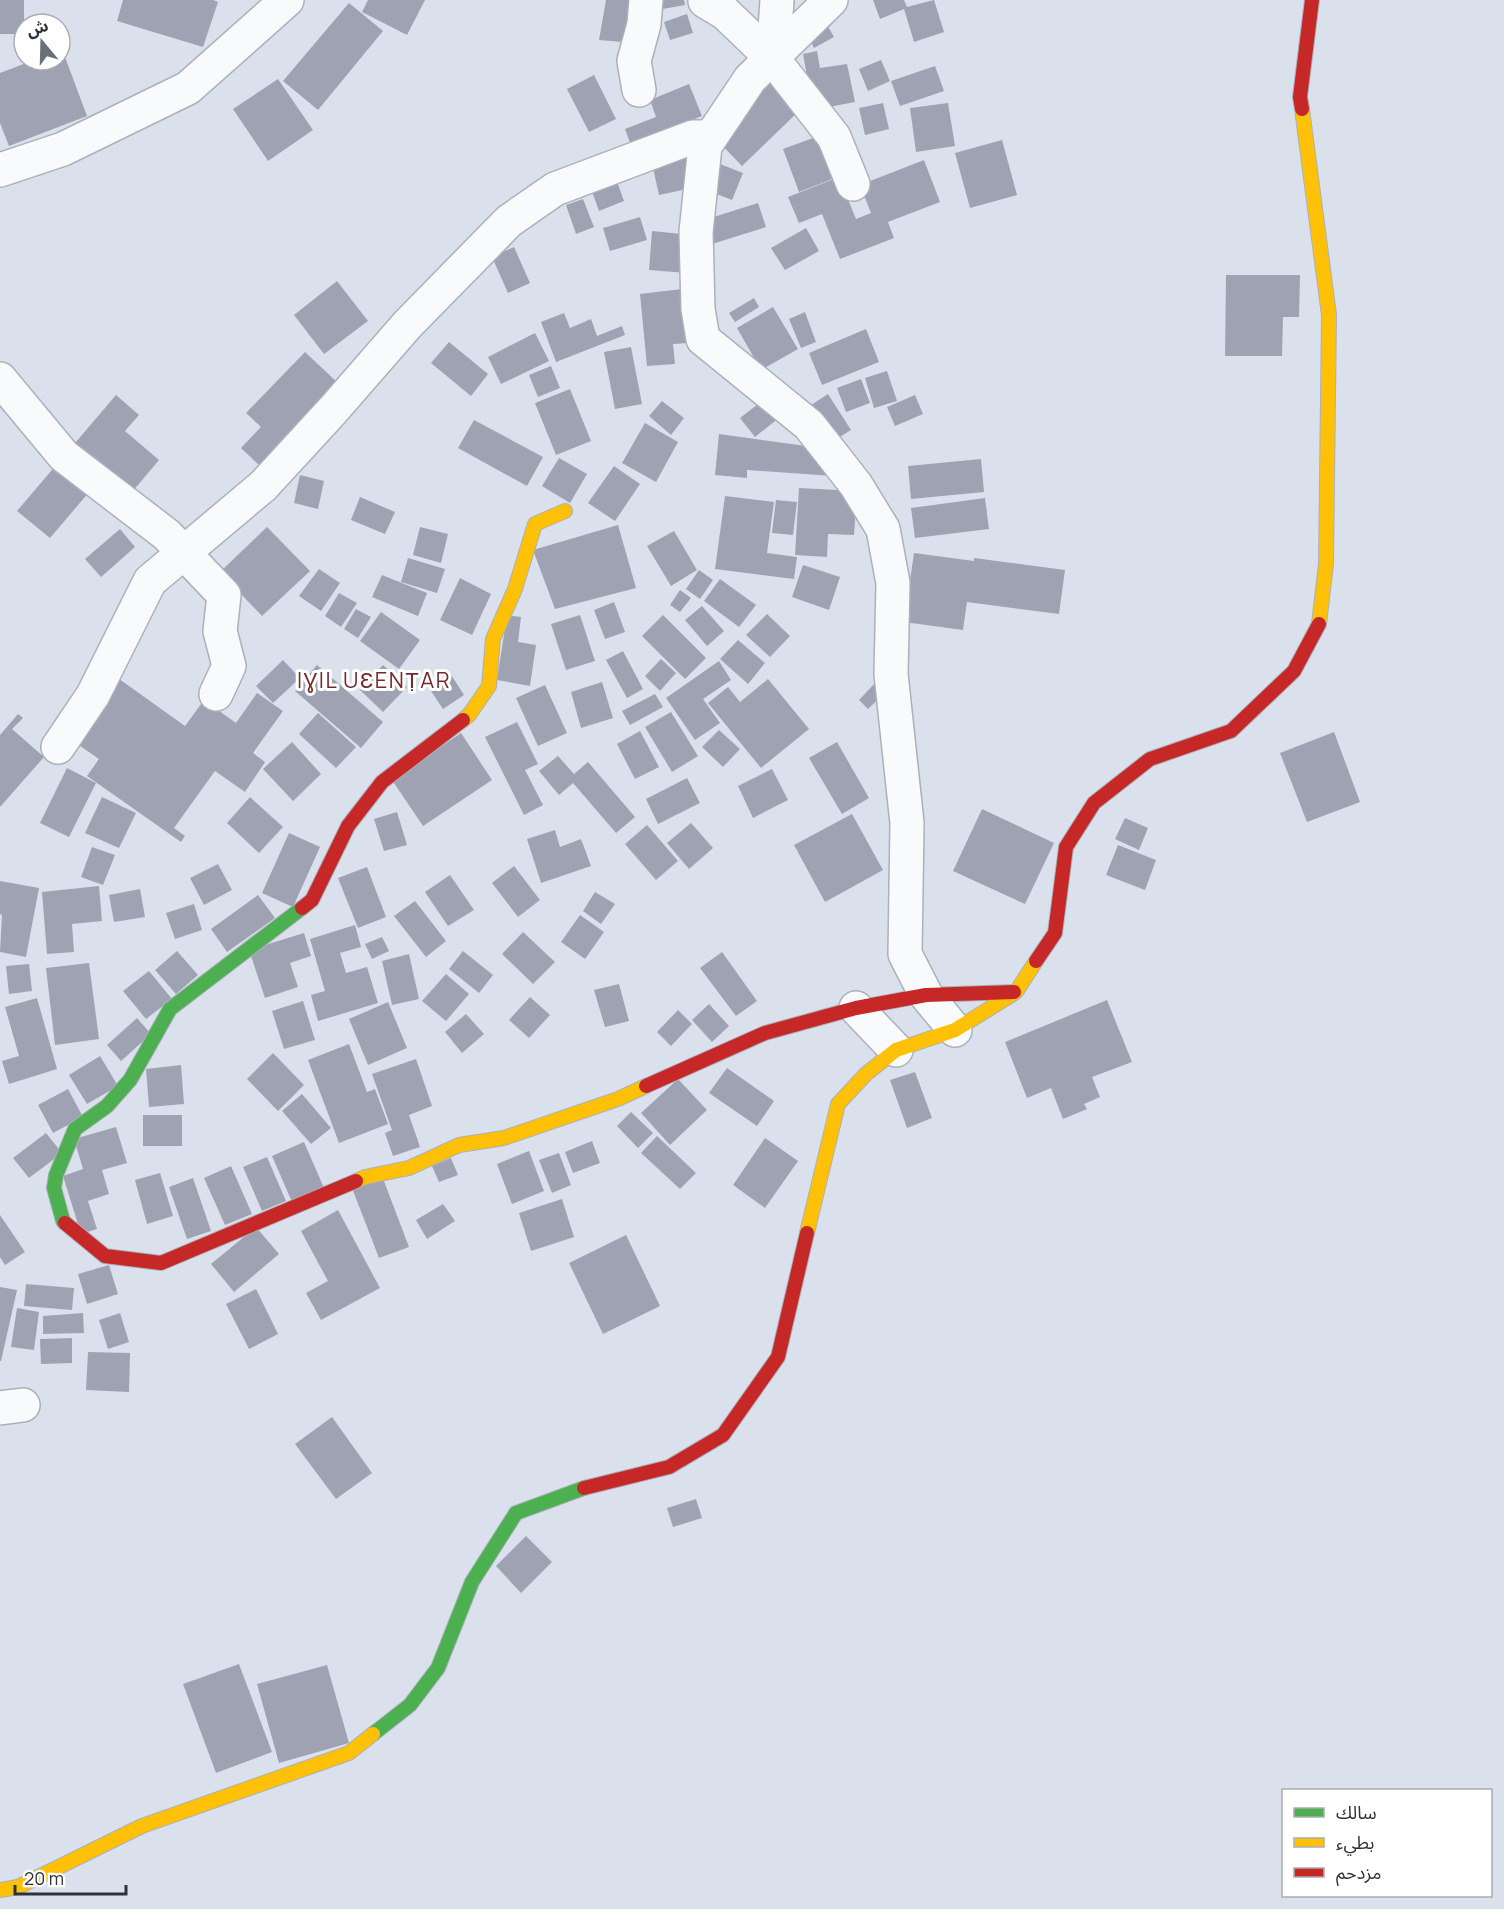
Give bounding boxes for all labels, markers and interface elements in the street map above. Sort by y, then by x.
north arrow [12,12,72,72]
text: ش [23,14,51,42]
district label: IƔIL UƐENṬAR [297,665,451,695]
legend [1282,1789,1492,1897]
text: سالك [1336,1800,1377,1824]
text: بطيء [1336,1830,1374,1856]
scale bar [15,1858,126,1896]
text: مزدحم [1336,1860,1381,1886]
text: 20 m [24,1866,64,1890]

